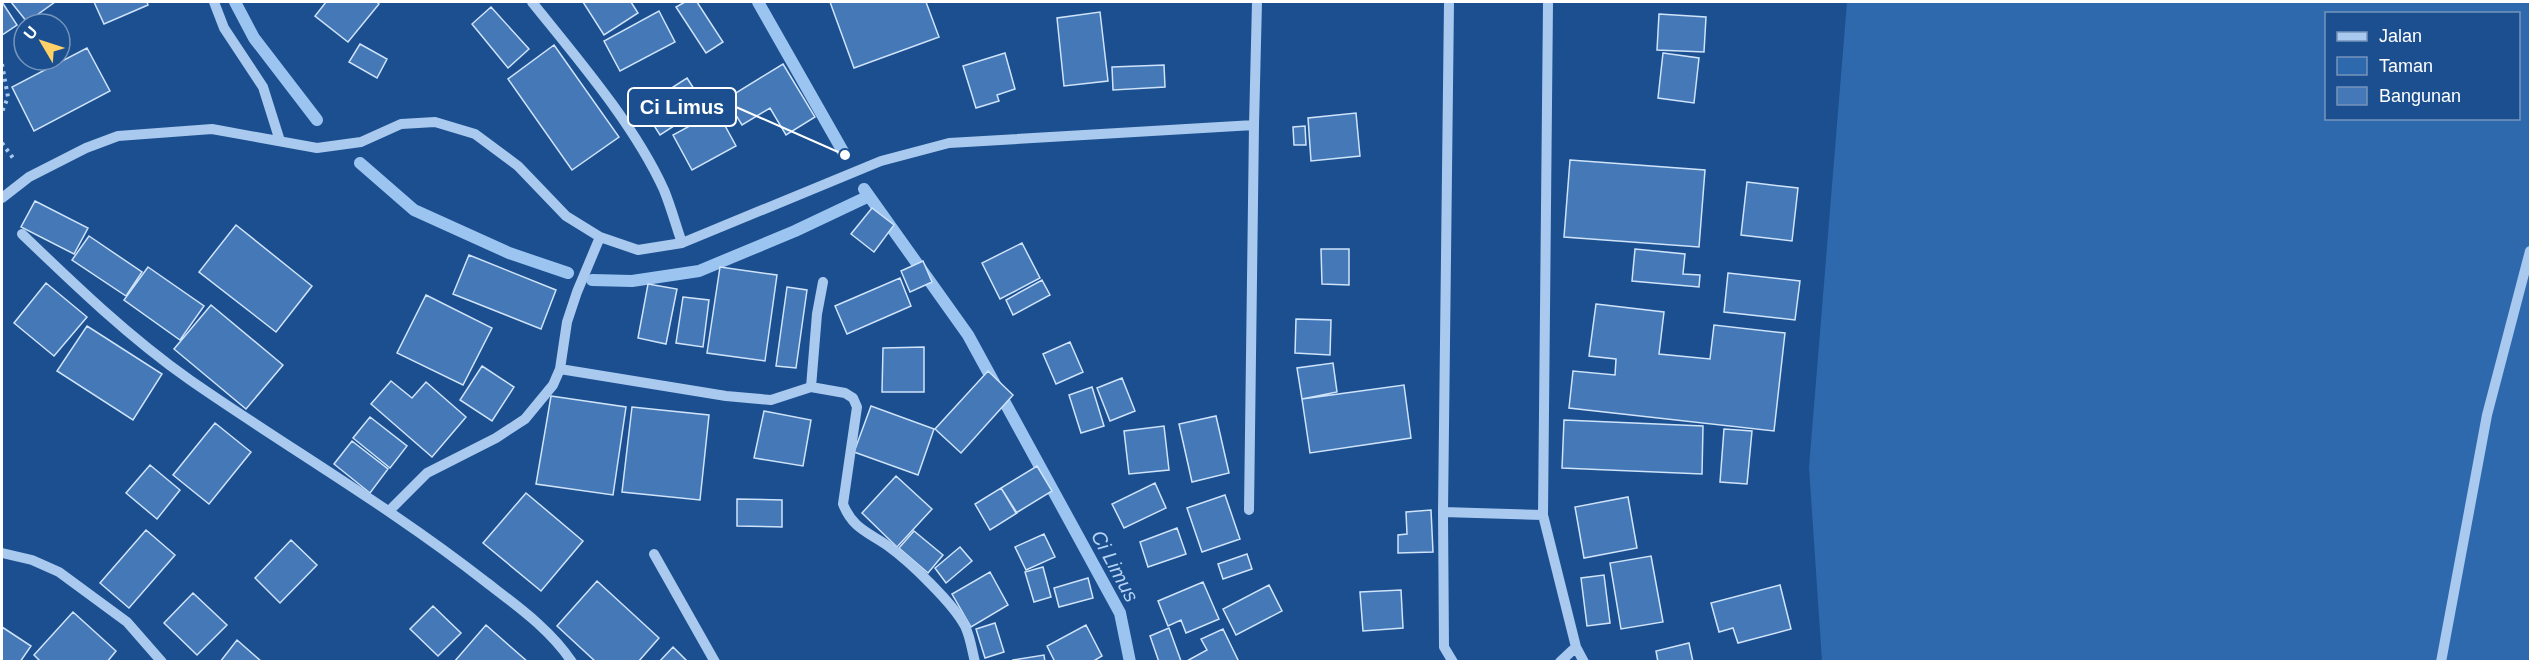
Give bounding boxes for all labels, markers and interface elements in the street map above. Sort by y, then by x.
north arrow [12,12,72,72]
legend [2325,12,2520,120]
text: U [20,23,41,43]
text: Jalan [2379,26,2422,46]
text: Taman [2379,56,2433,76]
text: Bangunan [2379,86,2461,106]
callout: Ci Limus [628,88,736,126]
text: Ci Limus [640,96,724,118]
water label: Ci Limus [1087,526,1143,606]

